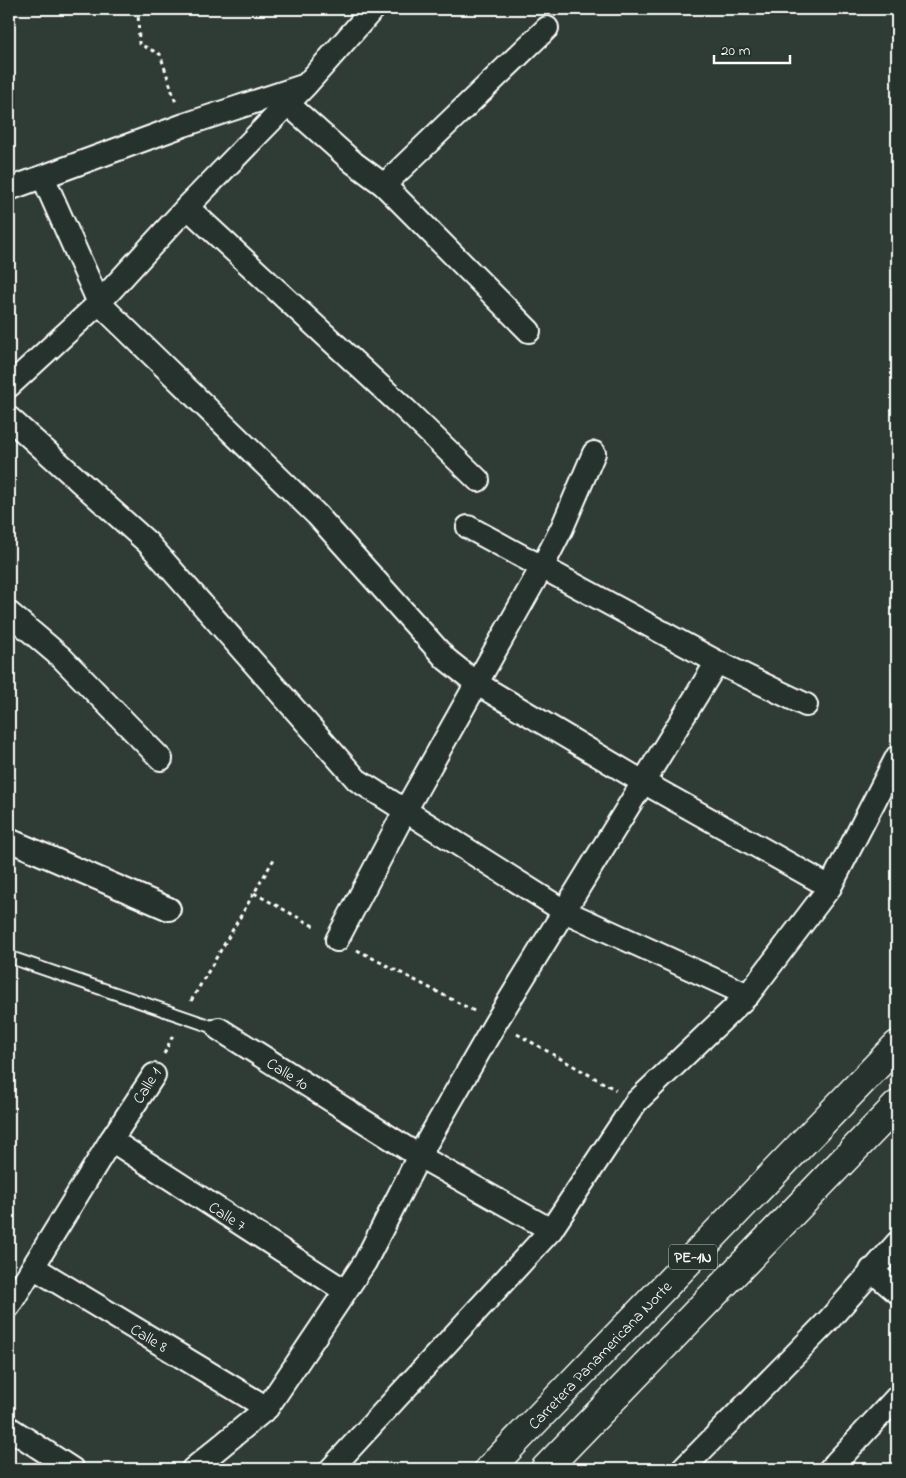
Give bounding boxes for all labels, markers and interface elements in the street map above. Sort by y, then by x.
scale bar [714,32,790,64]
text: 20 m [721,40,751,62]
street label: Calle 10 [261,1052,313,1097]
street label: Calle 1 [127,1063,168,1109]
street label: Calle 7 [203,1196,251,1238]
road number: PE-1N [669,1244,717,1270]
street label: Carretera Panamericana Norte [523,1275,679,1436]
street label: Calle 8 [125,1318,172,1360]

